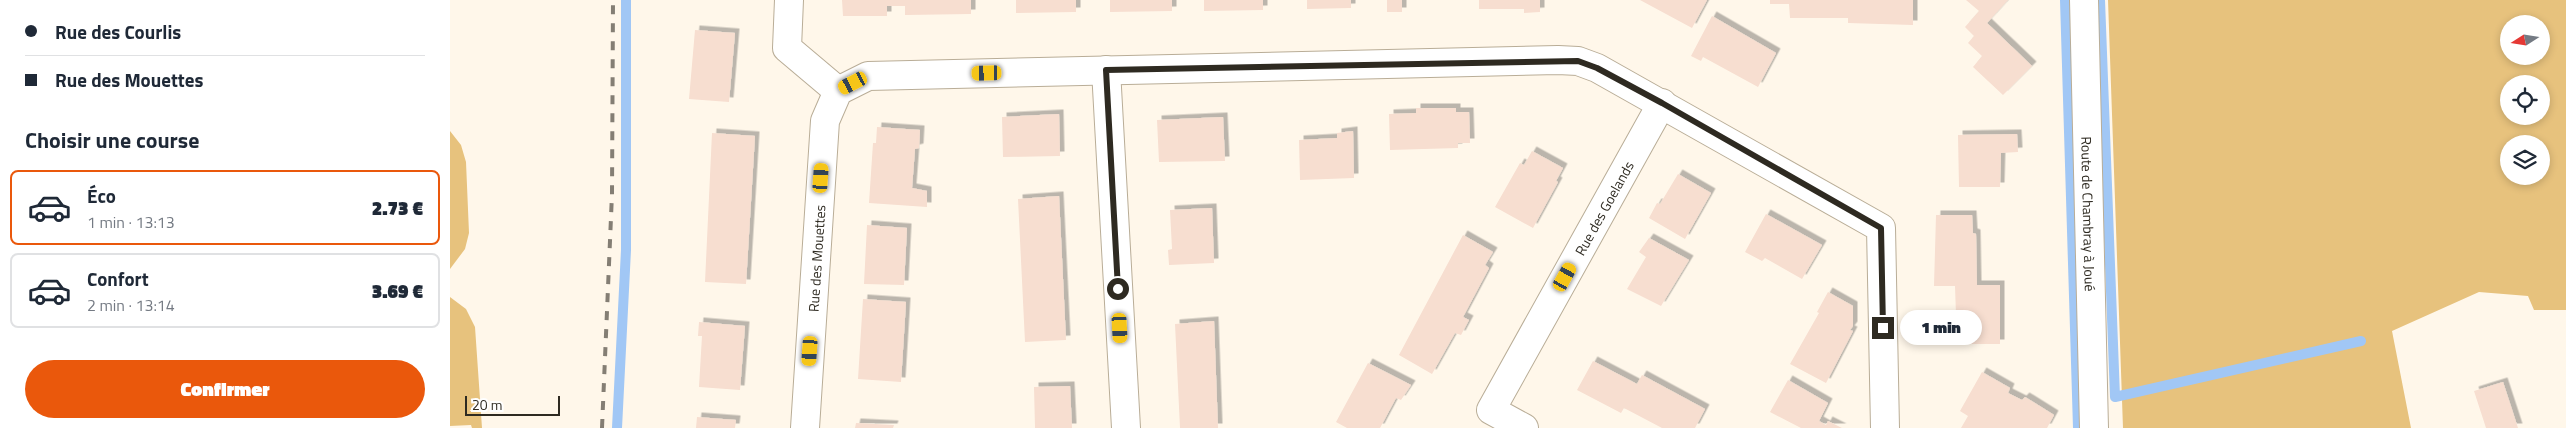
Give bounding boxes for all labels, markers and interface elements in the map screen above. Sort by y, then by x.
north arrow [2500,15,2550,65]
map controls [2500,15,2550,185]
text: Rue des Courlis [55,17,181,46]
text: Rue des Mouettes [55,65,203,94]
car [971,65,1002,81]
car [836,70,869,96]
button: locate [2500,75,2550,125]
text: Choisir une course [25,123,199,157]
button: layers [2500,135,2550,185]
street label: Route de Chambray à Joué [2077,136,2101,292]
street label: Rue des Goelands [1569,157,1638,259]
car [812,163,829,193]
text: Éco [87,181,116,210]
icon: car [27,185,72,230]
text: 2.73 € [372,193,423,222]
street label: Rue des Mouettes [802,204,830,313]
text: 1 min · 13:13 [87,210,175,234]
car [1551,260,1578,294]
text: Confort [87,264,149,293]
icon: car [27,268,72,313]
text: 3.69 € [372,276,423,305]
route start [1107,278,1129,300]
text: 2 min · 13:14 [87,293,175,317]
callout: 1 min [1900,310,1983,346]
car [1111,313,1128,343]
text: 1 min [1921,315,1961,339]
route end [1872,317,1894,339]
car [801,336,818,366]
button: Confirmer [25,360,425,418]
scale bar [465,393,560,416]
text: 20 m [472,394,502,415]

